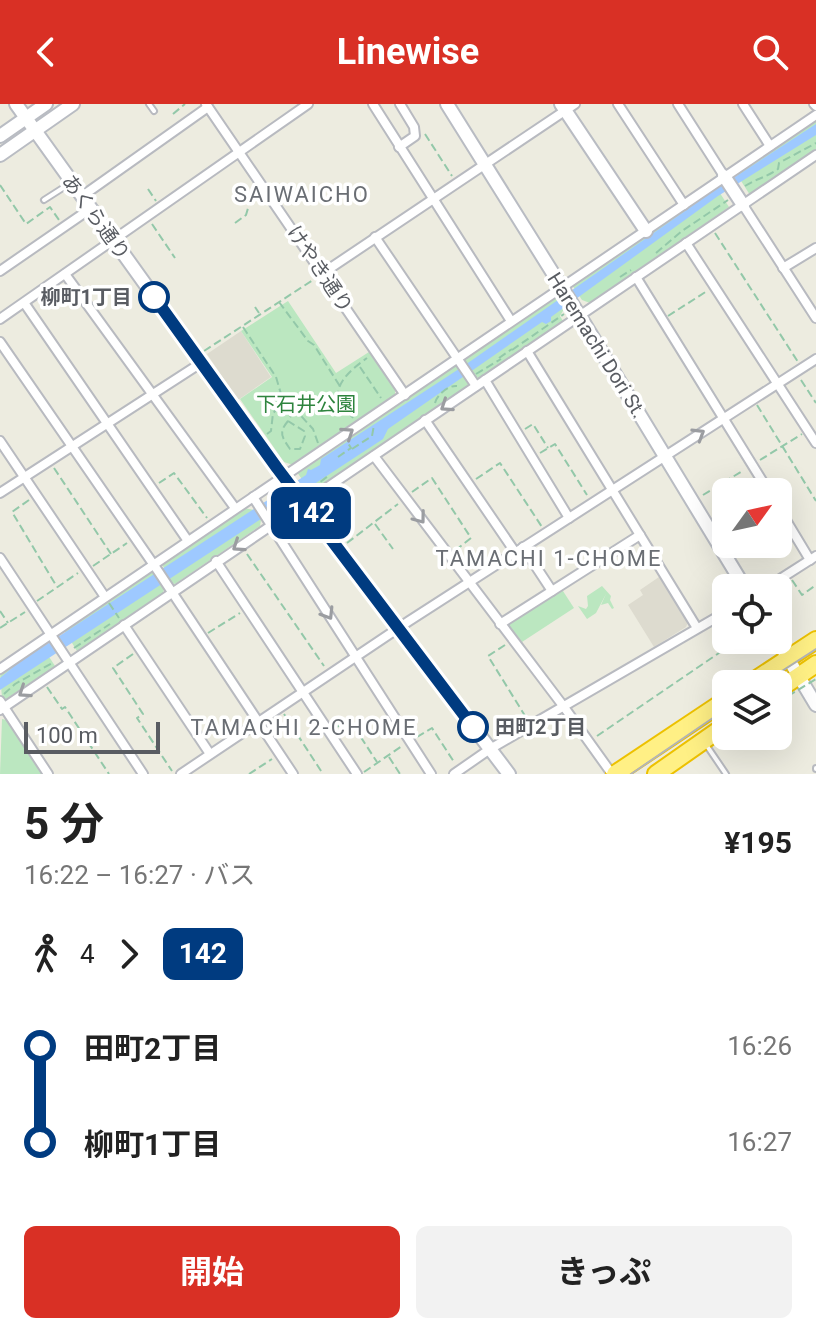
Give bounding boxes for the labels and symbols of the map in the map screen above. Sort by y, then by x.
street label: あくら通り [57,169,135,265]
district label: SAIWAICHO [234,182,370,207]
street label: けやき通り [282,221,358,317]
street label: Haremachi Dori St. [543,268,651,422]
marker: 柳町1丁目 [139,282,169,312]
place label: 柳町1丁目 [41,285,132,309]
park label: 下石井公園 [256,392,356,416]
one-way arrow [440,397,454,412]
one-way arrow [339,428,354,443]
one-way arrow [690,429,705,444]
north arrow [712,478,792,558]
line badge: 142 [265,487,357,539]
one-way arrow [411,509,425,524]
one-way arrow [233,536,247,551]
district label: TAMACHI 1-CHOME [435,546,663,571]
one-way arrow [318,605,333,620]
one-way arrow [18,683,32,698]
marker: 田町2丁目 [458,712,488,742]
district label: TAMACHI 2-CHOME [190,715,418,740]
place label: 田町2丁目 [495,715,586,739]
scale bar [24,718,160,754]

